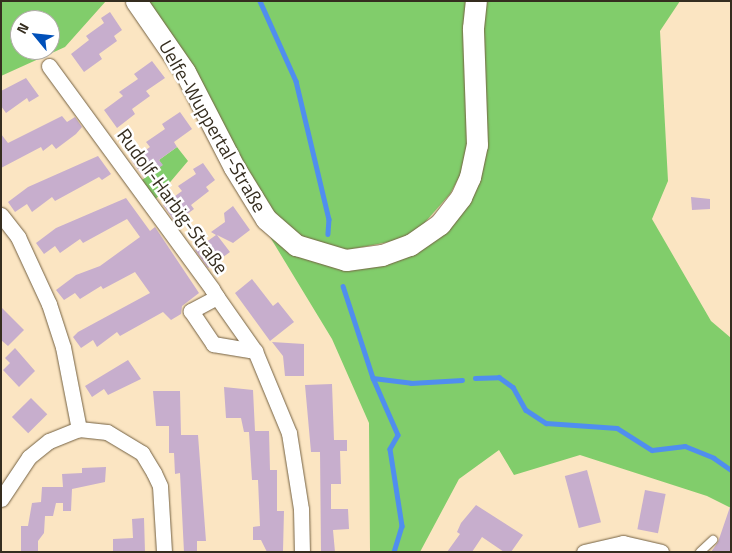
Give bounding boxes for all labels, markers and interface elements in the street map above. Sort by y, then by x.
north arrow [10,10,60,60]
text: N [11,19,34,37]
street label: Uelfe-Wuppertal-Straße [155,36,271,216]
street label: Rudolf-Harbig-Straße [113,124,233,278]

